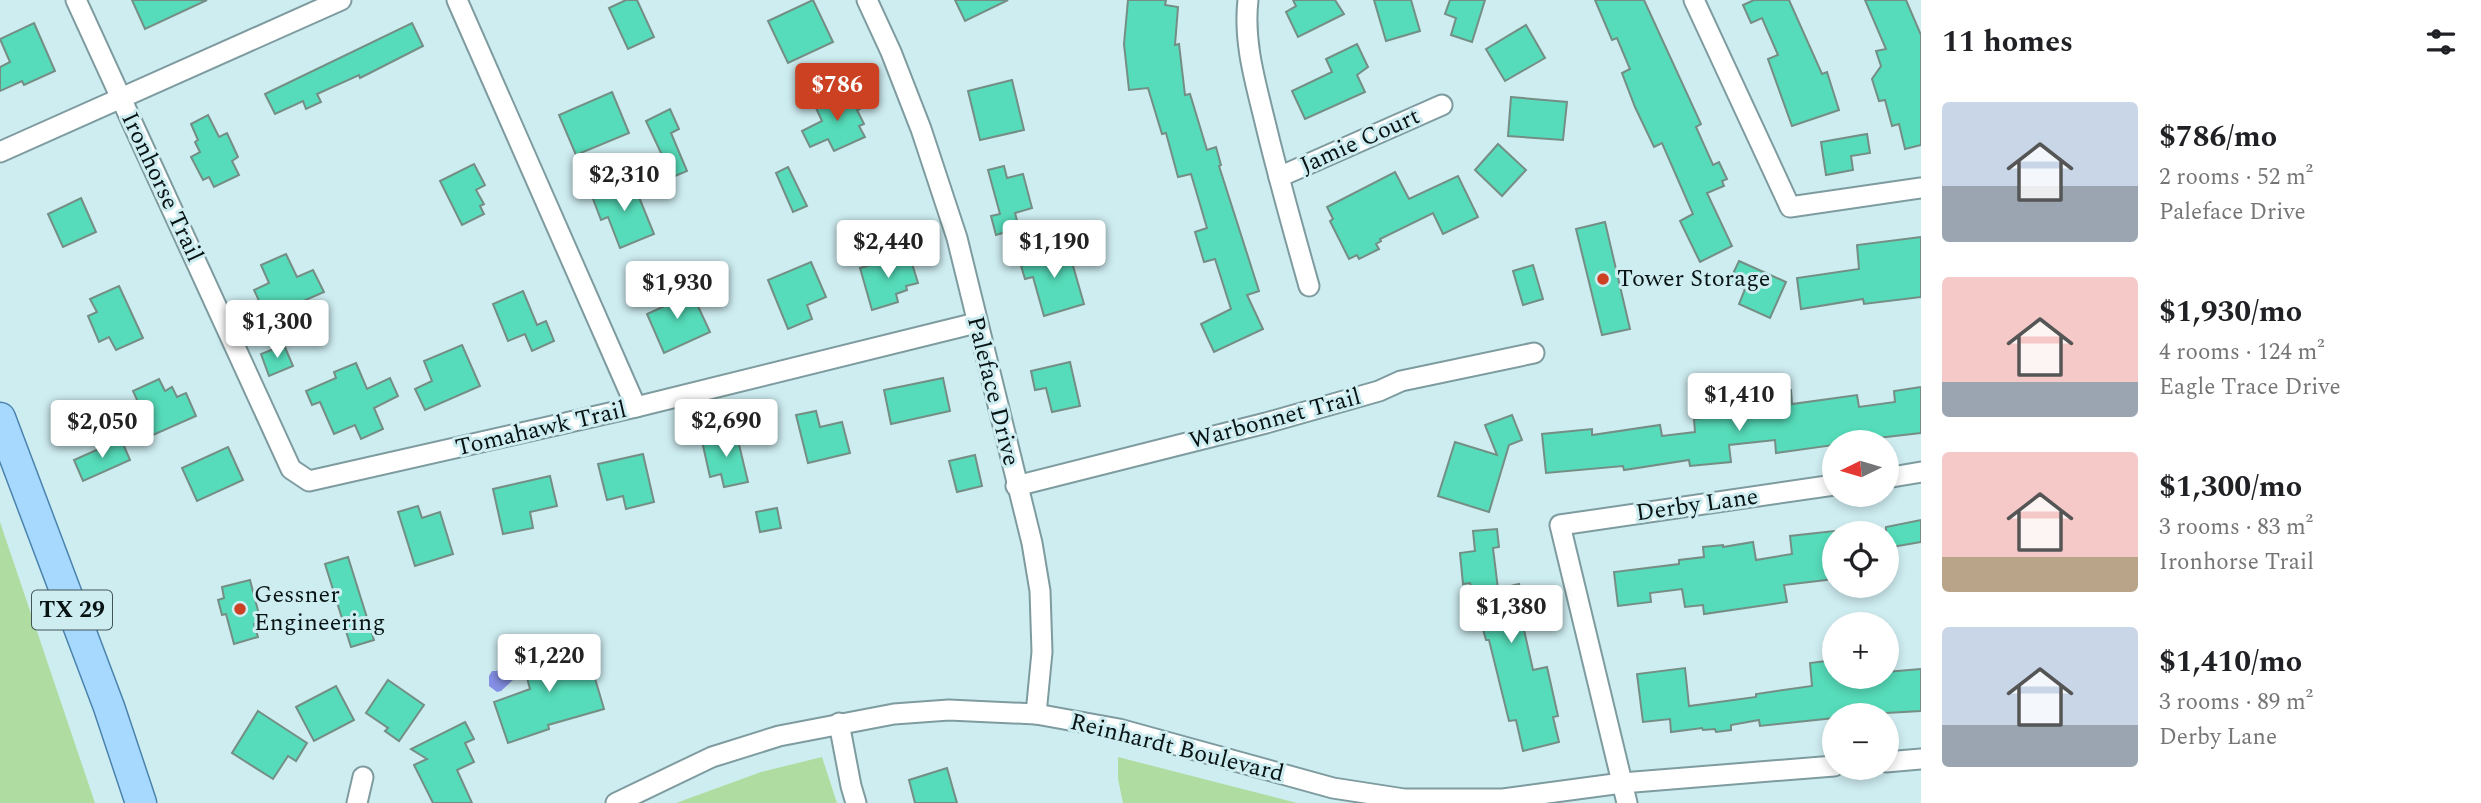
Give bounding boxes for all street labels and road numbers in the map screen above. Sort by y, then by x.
street label: Jamie Court [1294,99,1426,183]
street label: Ironhorse Trail [111,106,213,268]
street label: Paleface Drive [957,312,1029,470]
street label: Warbonnet Trail [1185,379,1365,459]
street label: Tomahawk Trail [452,392,630,466]
street label: Derby Lane [1633,479,1761,531]
road number: TX 29 [32,590,112,630]
street label: Reinhardt Boulevard [1066,704,1288,792]

